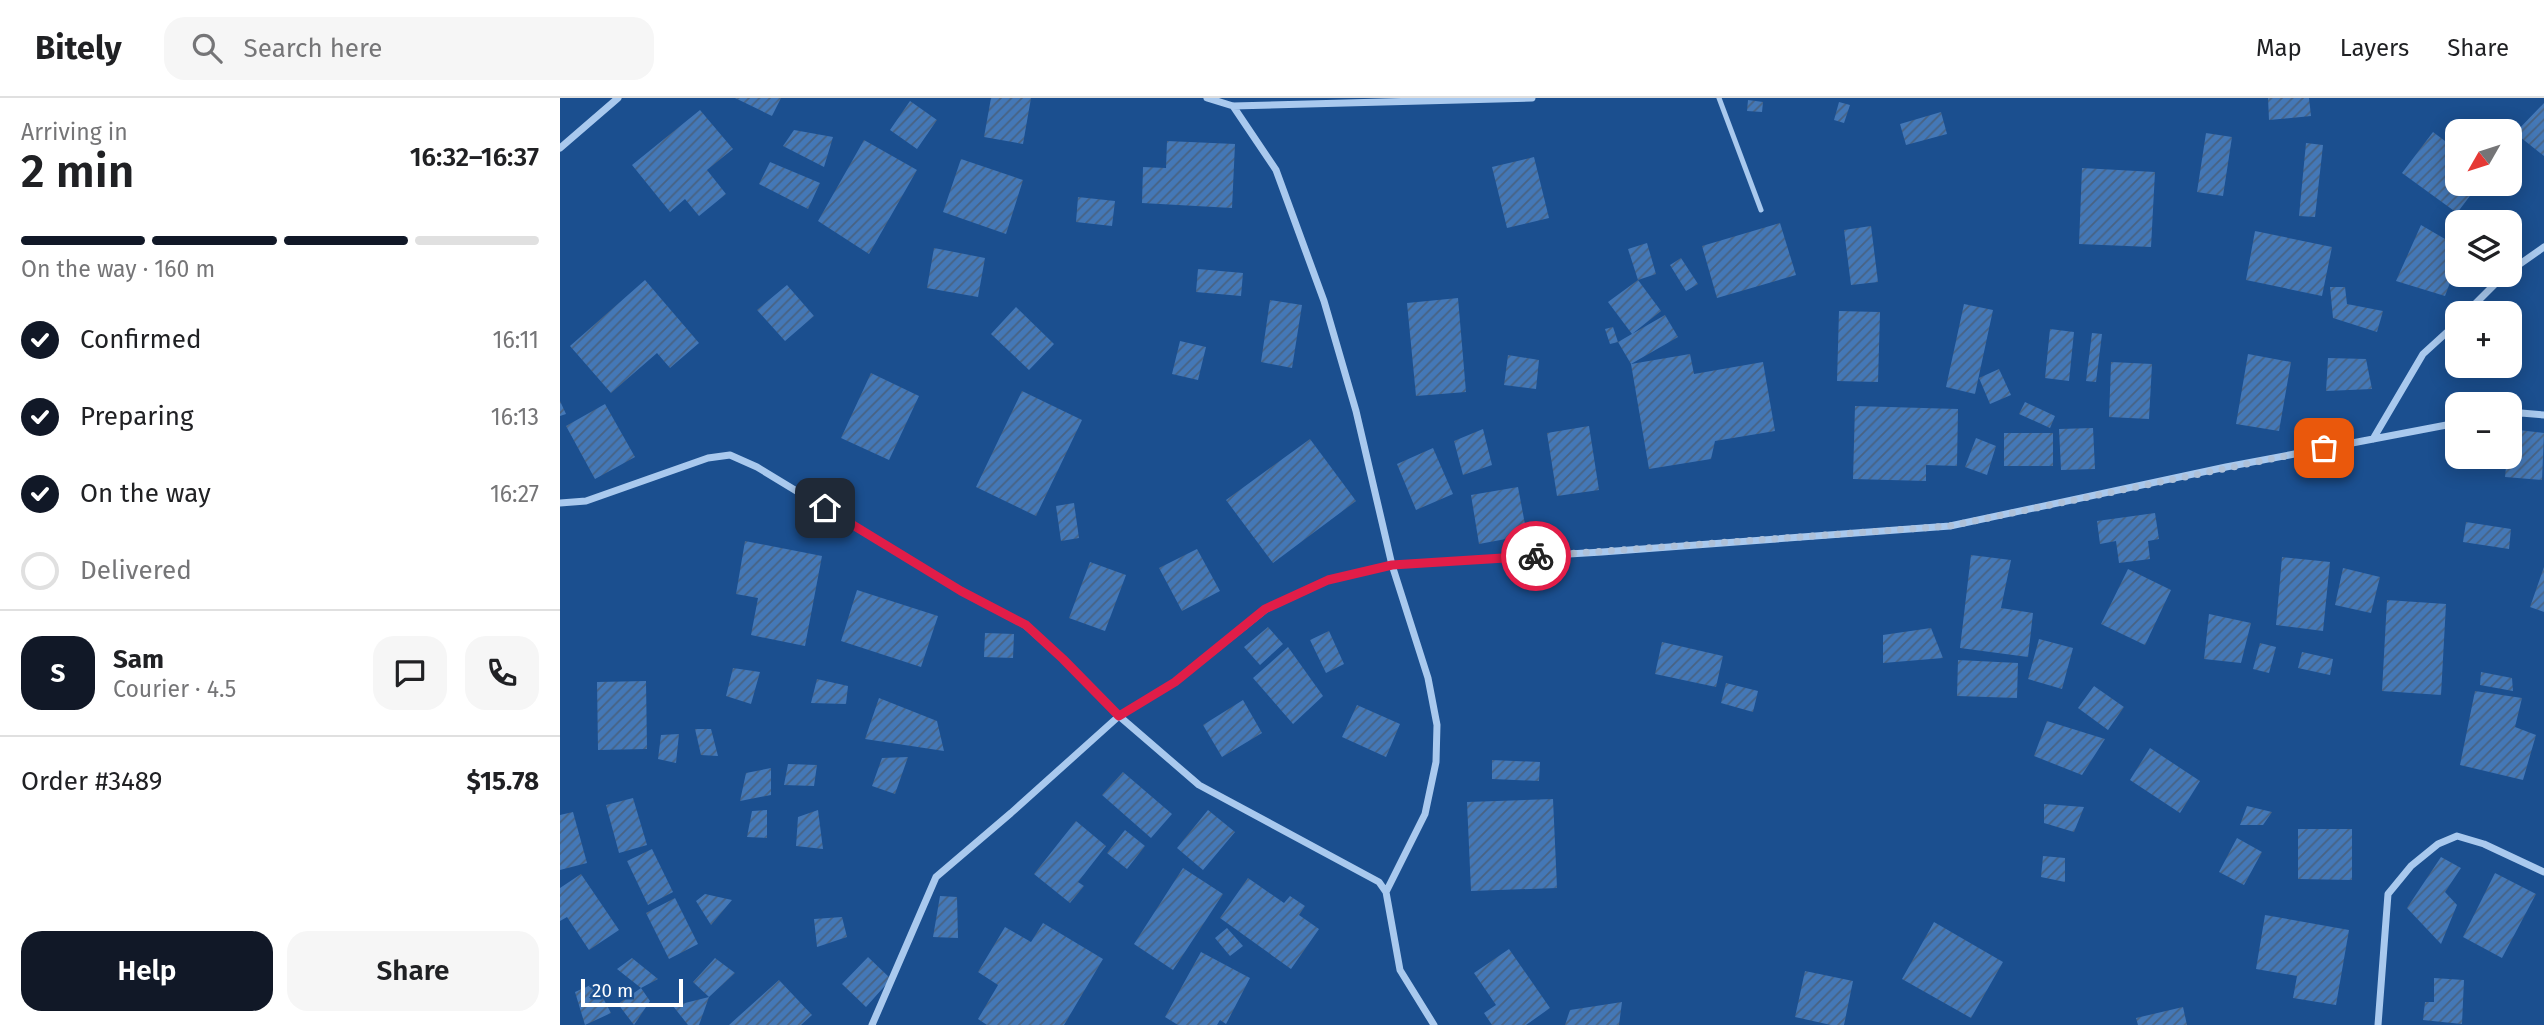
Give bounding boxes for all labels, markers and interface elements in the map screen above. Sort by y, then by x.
search box [164,17,654,80]
text: Bitely [35,28,122,68]
icon: search [188,29,226,67]
text: Search here [244,33,382,64]
text: Map [2256,34,2302,62]
text: Layers [2340,34,2409,62]
text: Share [2447,34,2509,62]
text: Arriving in [21,118,128,146]
north arrow [2445,119,2522,196]
map controls [2445,119,2522,469]
text: 16:32–16:37 [410,142,539,173]
text: 2 min [21,144,134,199]
button: layers [2445,210,2522,287]
text: On the way · 160 m [21,255,215,283]
button: + [2445,301,2522,378]
icon: check [21,321,59,359]
text: Confirmed [80,324,201,355]
text: 16:11 [493,326,539,354]
button: − [2445,392,2522,469]
icon: check [21,398,59,436]
text: Preparing [80,401,193,432]
text: 16:13 [491,403,539,431]
pin [2294,418,2354,478]
icon: bag [2305,429,2343,467]
icon: check [21,475,59,513]
text: On the way [80,478,211,509]
pin [795,478,855,538]
text: 16:27 [490,480,539,508]
icon: home [806,489,844,527]
courier [1501,521,1571,591]
icon: bike [1517,537,1555,575]
text: Delivered [80,555,192,586]
button: chat [373,636,447,710]
button: phone [465,636,539,710]
text: Sam [113,644,164,675]
text: S [51,658,65,689]
text: Courier · 4.5 [113,675,236,703]
text: Order #3489 [21,766,162,797]
text: $15.78 [467,766,539,797]
button: Help [21,931,273,1011]
button: Share [287,931,539,1011]
scale bar [581,976,682,1008]
text: 20 m [592,979,633,1002]

